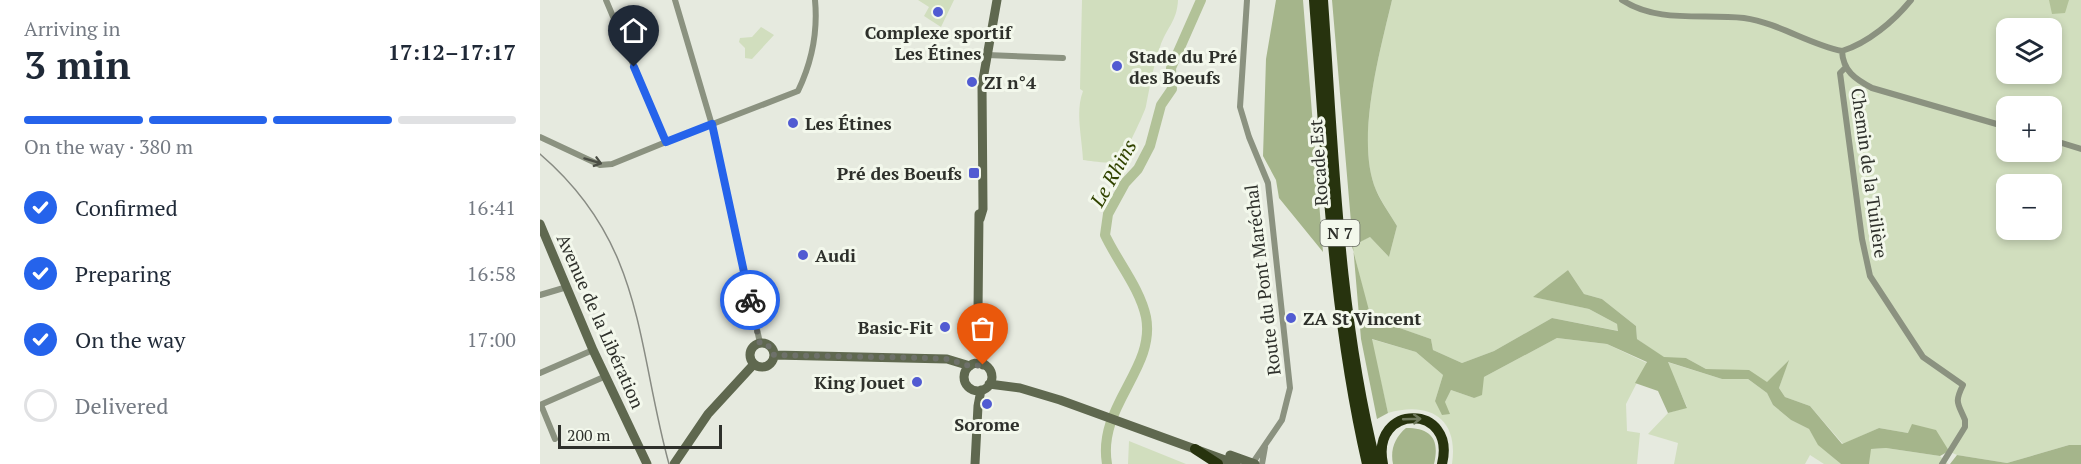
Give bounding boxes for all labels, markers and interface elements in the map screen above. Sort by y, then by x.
pin [608,5,659,67]
marker: Complexe sportif Les Étines [931,5,945,19]
icon: home [617,14,650,47]
text: Arriving in [24,15,120,42]
map controls [1996,18,2062,240]
button: layers [1996,18,2062,84]
place label: Complexe sportif Les Étines [865,20,1013,65]
text: 17:12–17:17 [388,37,516,66]
text: 3 min [24,38,131,90]
place label: Stade du Pré des Boeufs [1129,44,1238,89]
marker: Stade du Pré des Boeufs [1110,59,1124,73]
place label: ZI n°4 [984,70,1037,94]
marker: ZI n°4 [965,75,979,89]
street label: Chemin de la Tuilière [1846,86,1894,260]
button: + [1996,96,2062,162]
place label: Les Étines [805,111,892,135]
marker: Les Étines [786,116,800,130]
street label: Rocade Est [1303,118,1333,207]
text: On the way · 380 m [24,133,193,160]
water label: Le Rhins [1083,135,1143,212]
one-way arrow [583,156,602,167]
place label: Pré des Boeufs [837,161,962,185]
marker: Pré des Boeufs [967,166,981,180]
button: − [1996,174,2062,240]
street label: Route du Pont Maréchal [1238,183,1286,377]
icon: check [24,191,57,224]
text: Confirmed [75,193,178,222]
text: 16:41 [467,194,516,221]
road number: N 7 [1320,220,1360,246]
street label: Avenue de la Libération [552,230,650,412]
place label: Audi [815,243,856,267]
marker: Audi [796,248,810,262]
icon: check [24,257,57,290]
text: Preparing [75,259,171,288]
text: 16:58 [467,260,516,287]
courier [720,270,780,330]
icon: bike [734,284,767,317]
pin [957,303,1008,365]
place label: ZA St Vincent [1303,306,1421,330]
marker: ZA St Vincent [1284,311,1298,325]
icon: bag [966,312,999,345]
place label: Basic-Fit [858,315,933,339]
marker: Basic-Fit [938,320,952,334]
icon: check [24,323,57,356]
text: On the way [75,325,185,354]
text: 17:00 [467,326,516,353]
place label: King Jouet [814,370,905,394]
marker: King Jouet [910,375,924,389]
text: Delivered [75,391,168,420]
marker: Sorome [980,397,994,411]
place label: Sorome [954,412,1020,436]
one-way arrow [1401,414,1421,425]
scale bar [558,422,722,450]
text: 200 m [567,424,610,446]

